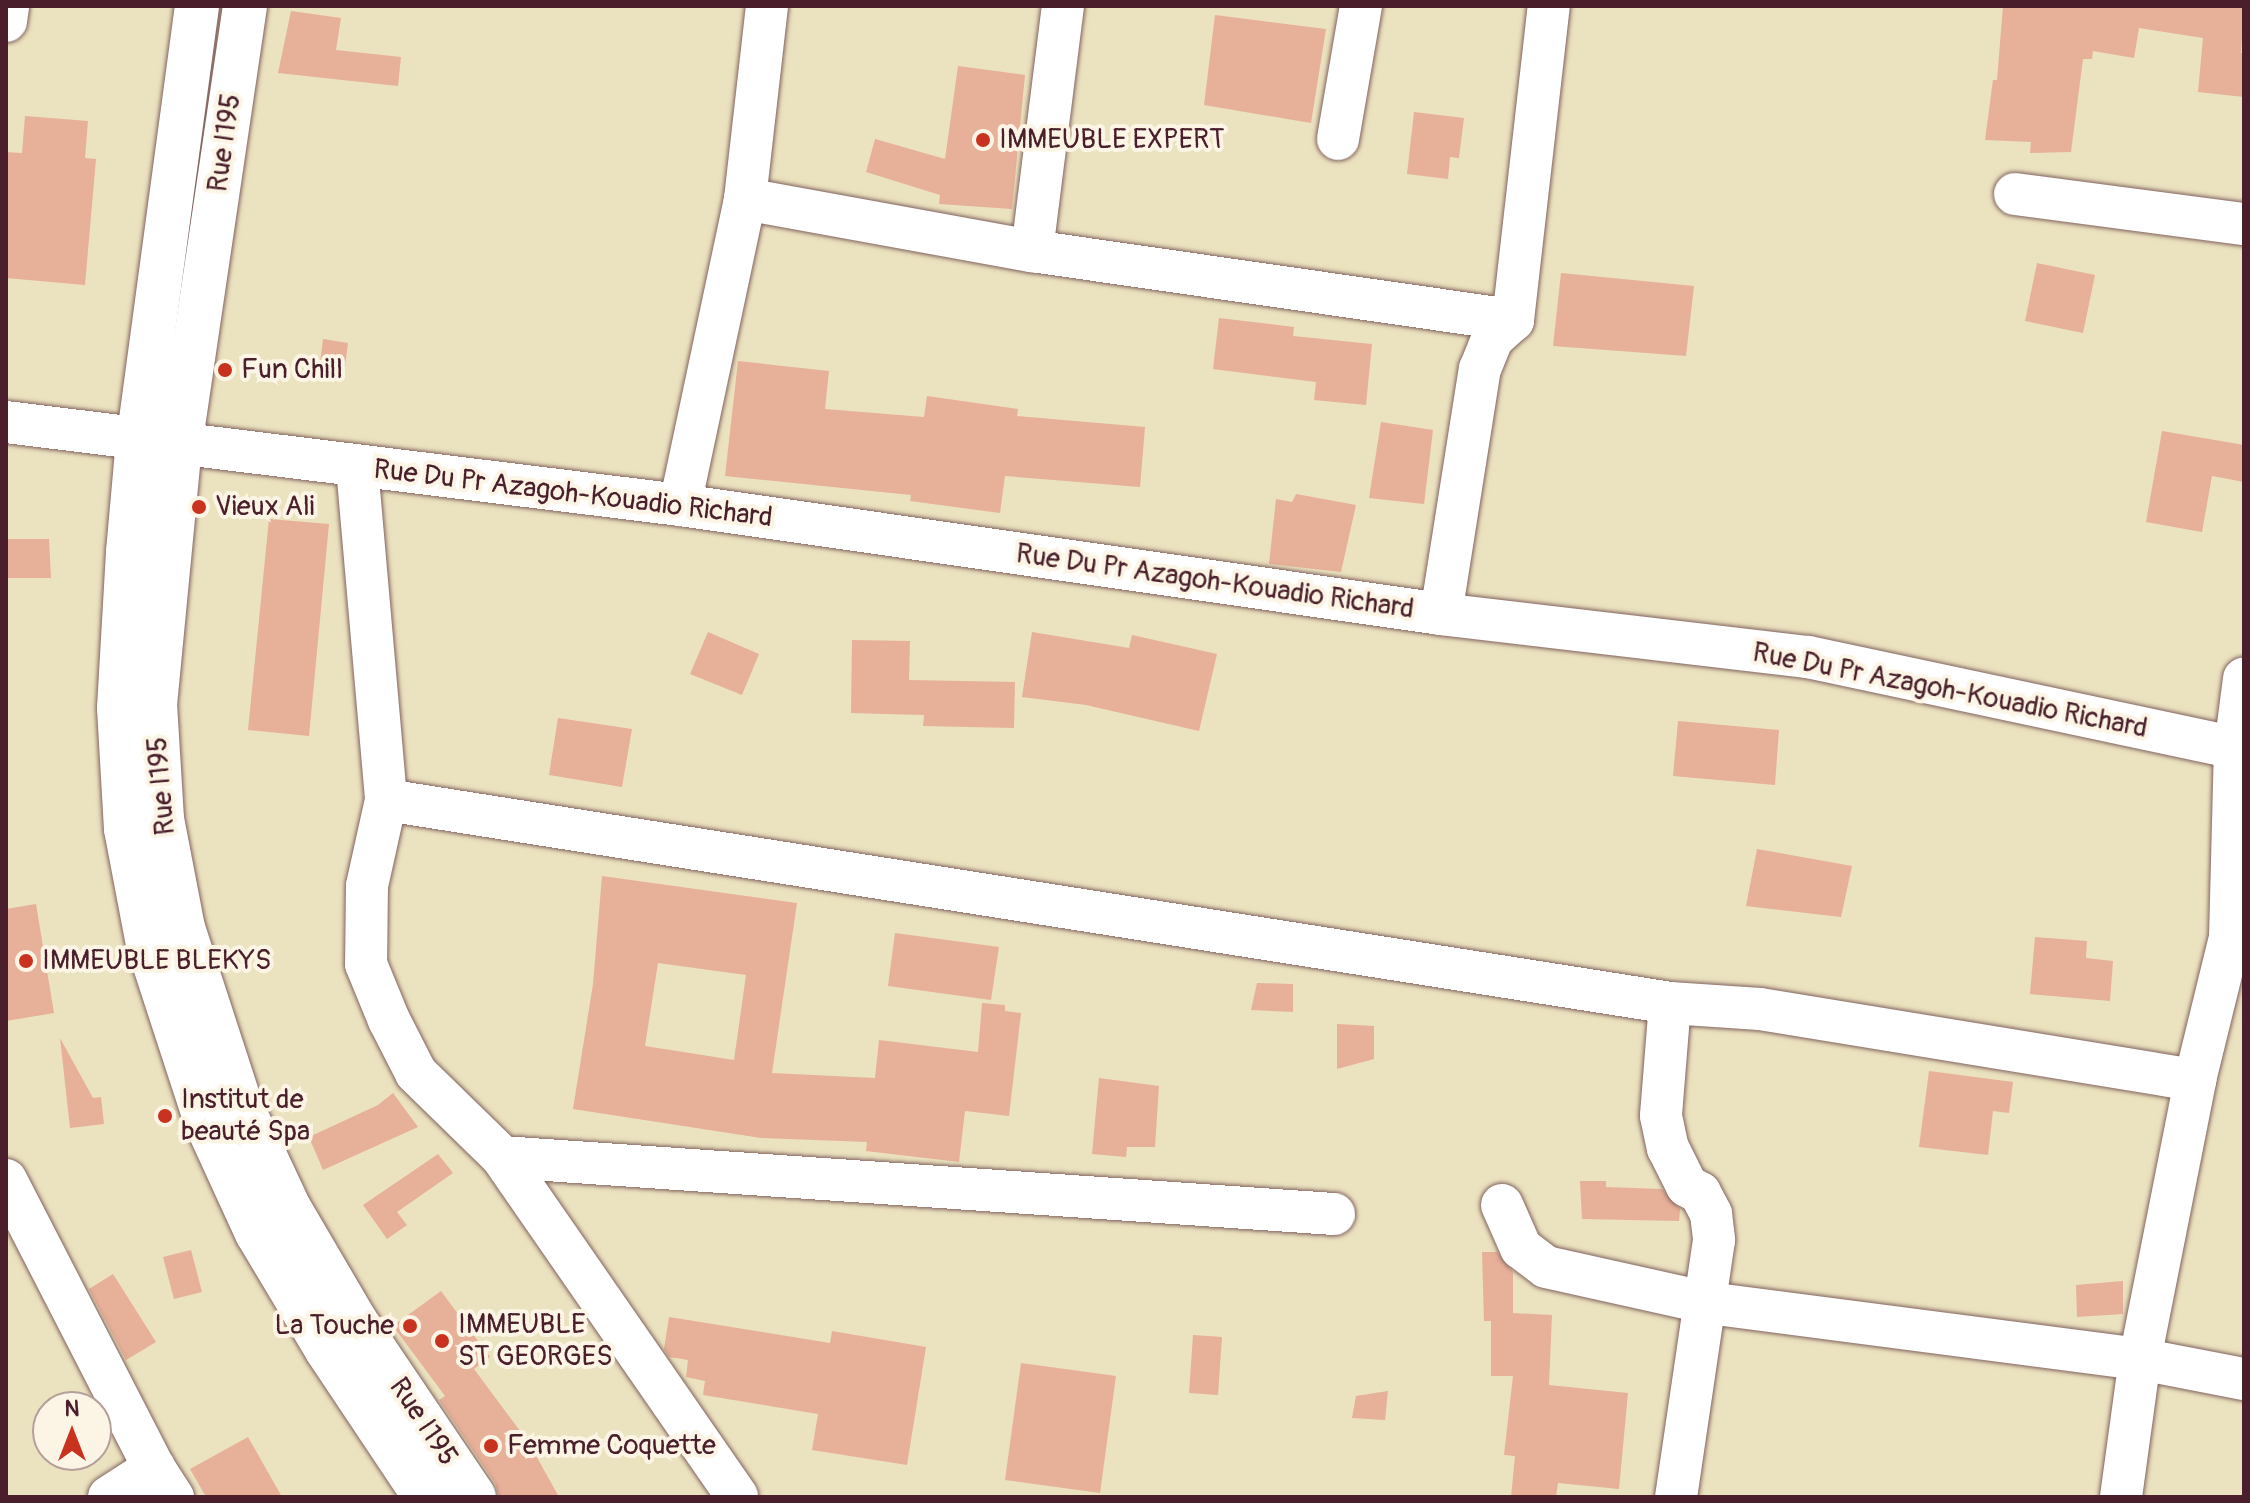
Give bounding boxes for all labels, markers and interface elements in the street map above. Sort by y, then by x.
street label: Rue I195 [202,92,248,194]
place label: IMMEUBLE EXPERT [999,123,1225,157]
marker: IMMEUBLE EXPERT [974,131,992,149]
place label: Fun Chill [241,353,343,387]
marker: Fun Chill [216,361,234,379]
street label: Rue Du Pr Azagoh-Kouadio Richard [372,453,774,535]
place label: Vieux Ali [215,490,315,524]
marker: Vieux Ali [190,498,208,516]
street label: Rue Du Pr Azagoh-Kouadio Richard [1014,537,1416,627]
street label: Rue Du Pr Azagoh-Kouadio Richard [1750,636,2150,746]
street label: Rue I195 [141,735,183,837]
place label: IMMEUBLE BLEKYS [42,944,271,978]
marker: IMMEUBLE BLEKYS [17,952,35,970]
place label: Institut de beauté Spa [181,1083,310,1149]
marker: Institut de beauté Spa [156,1107,174,1125]
place label: IMMEUBLE ST GEORGES [458,1308,613,1374]
place label: La Touche [275,1309,394,1343]
marker: La Touche [401,1317,419,1335]
marker: IMMEUBLE ST GEORGES [433,1332,451,1350]
street label: Rue I195 [381,1372,465,1472]
north arrow [32,1391,112,1471]
text: N [65,1395,79,1423]
place label: Femme Coquette [507,1429,716,1463]
marker: Femme Coquette [482,1437,500,1455]

